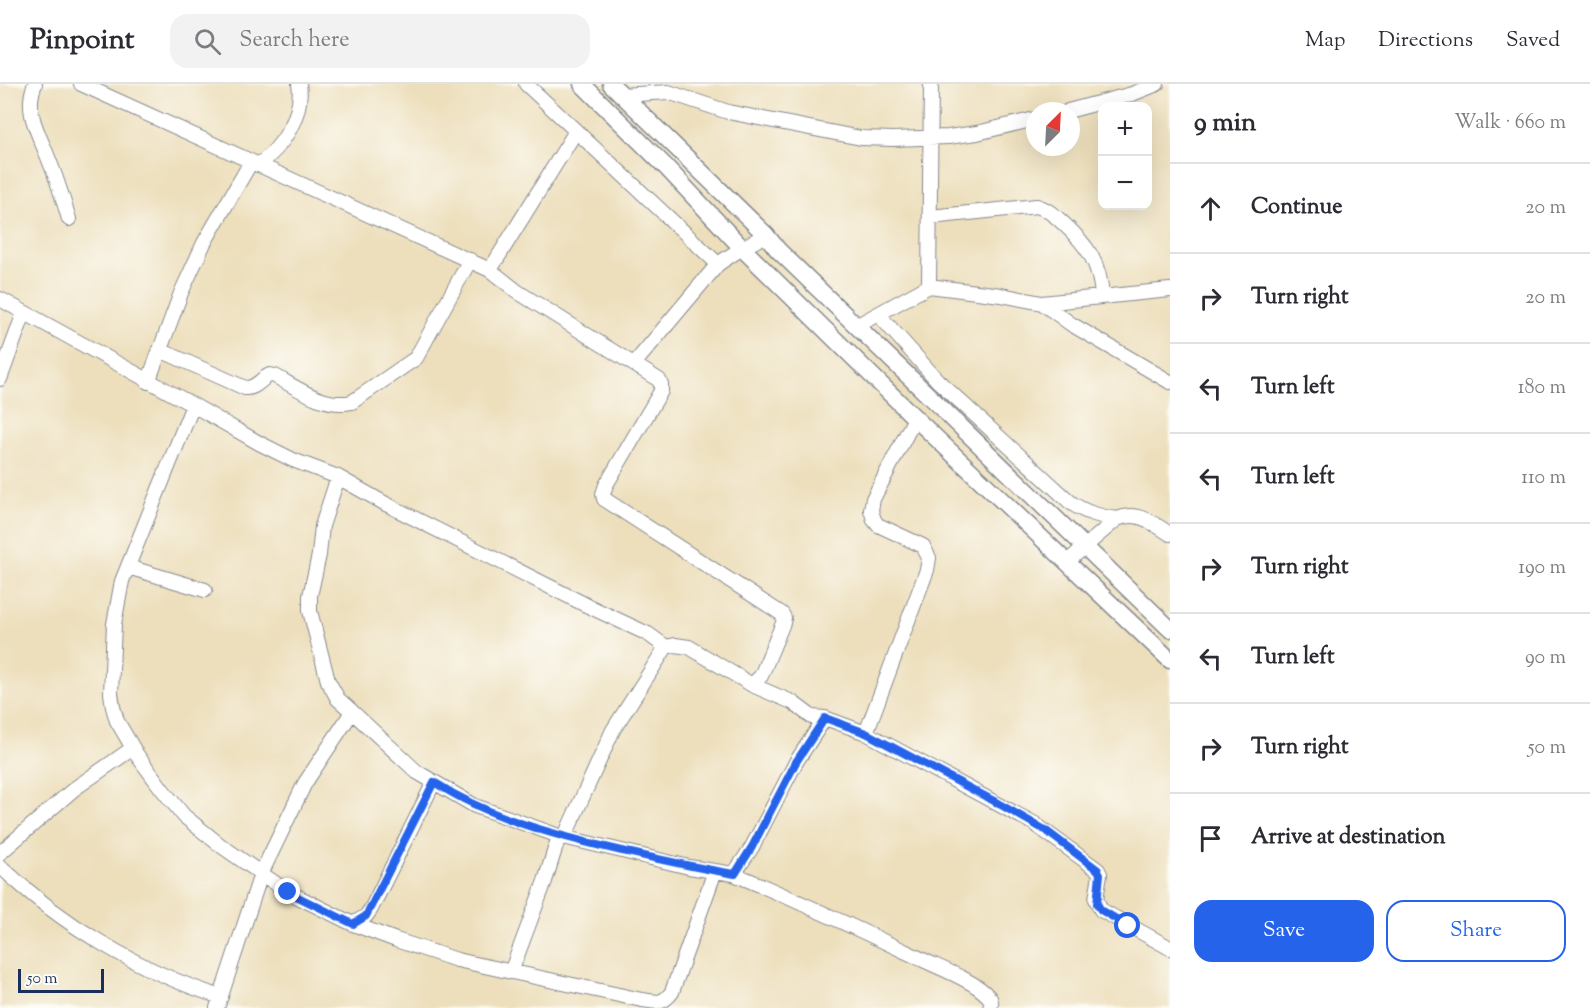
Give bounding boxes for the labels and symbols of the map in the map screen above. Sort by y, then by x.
north arrow [1026,102,1080,156]
route end [274,878,300,904]
route start [1114,912,1140,938]
scale bar [18,966,104,994]

